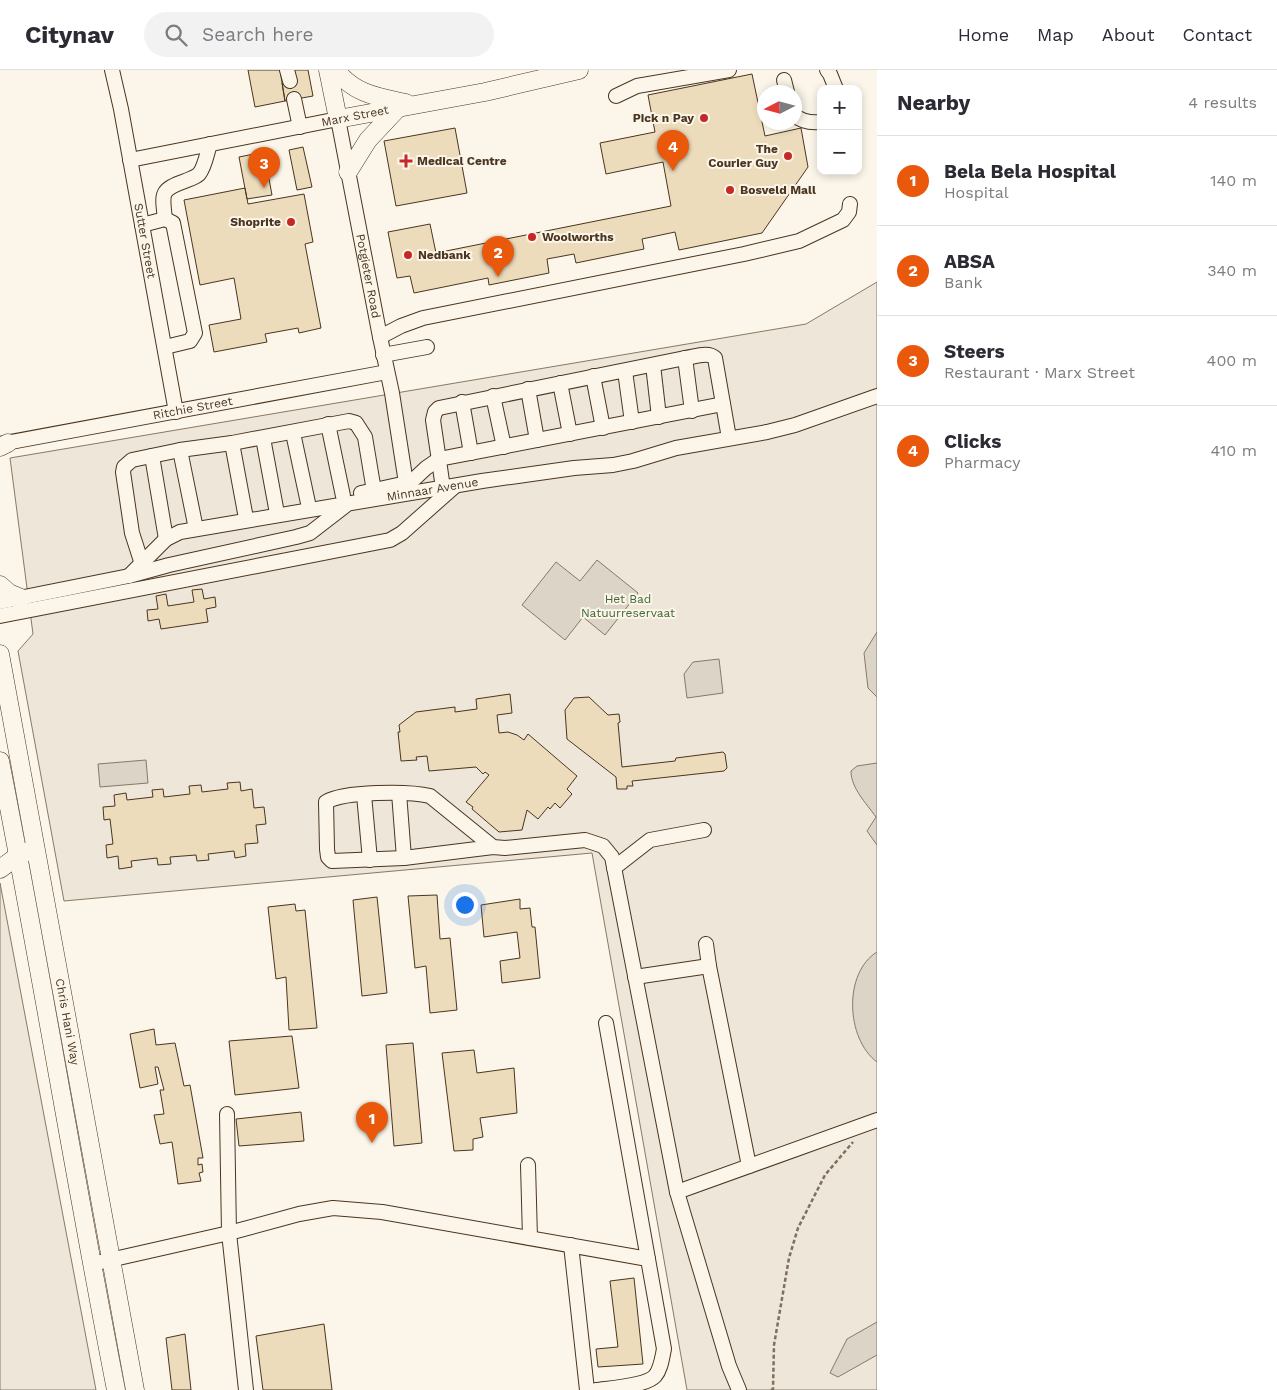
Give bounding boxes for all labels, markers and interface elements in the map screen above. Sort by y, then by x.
search box [144,12,494,57]
text: Citynav [25,21,114,49]
icon: search [162,21,190,49]
text: Search here [202,23,313,46]
text: Home [958,24,1009,45]
text: Map [1037,24,1074,45]
text: About [1102,24,1154,45]
text: Contact [1182,24,1252,45]
north arrow [757,85,802,130]
map controls [817,85,862,175]
button: + [817,85,862,130]
text: Nearby [897,90,970,115]
text: 4 results [1188,93,1257,112]
street label: Marx Street [320,103,390,129]
place label: Pick n Pay [633,111,694,125]
marker: Pick n Pay [698,112,710,124]
pin: 4 [657,130,689,171]
button: − [817,130,862,175]
place label: The Courier Guy [708,142,778,170]
pin: 3 [248,147,280,188]
marker: The Courier Guy [782,150,794,162]
marker: Medical Centre [399,154,413,168]
place label: Medical Centre [417,154,507,168]
text: Bela Bela Hospital [944,160,1116,183]
text: 1 [910,171,916,190]
text: 140 m [1210,171,1257,190]
place label: Bosveld Mall [740,183,816,197]
text: Hospital [944,183,1009,202]
marker: Bosveld Mall [724,184,736,196]
street label: Sutter Street [131,202,159,280]
place label: Shoprite [230,215,281,229]
marker: Shoprite [285,216,297,228]
place label: Woolworths [542,230,614,244]
marker: Woolworths [526,231,538,243]
street label: Potgieter Road [353,233,383,320]
pin: 2 [482,236,514,277]
place label: Nedbank [418,248,471,262]
marker: Nedbank [402,249,414,261]
text: ABSA [944,250,995,273]
text: 2 [908,261,918,280]
text: 340 m [1207,261,1257,280]
text: Bank [944,273,982,292]
text: Steers [944,340,1005,363]
text: 3 [908,351,918,370]
text: 400 m [1207,351,1257,370]
text: Restaurant · Marx Street [944,363,1135,382]
street label: Ritchie Street [152,394,234,422]
text: Clicks [944,430,1001,453]
text: 4 [908,441,918,460]
text: 410 m [1211,441,1257,460]
text: Pharmacy [944,453,1020,472]
street label: Minnaar Avenue [386,475,479,504]
park label: Het Bad Natuurreservaat [581,592,675,620]
your location [452,892,478,918]
street label: Chris Hani Way [53,977,82,1067]
pin: 1 [356,1102,388,1143]

